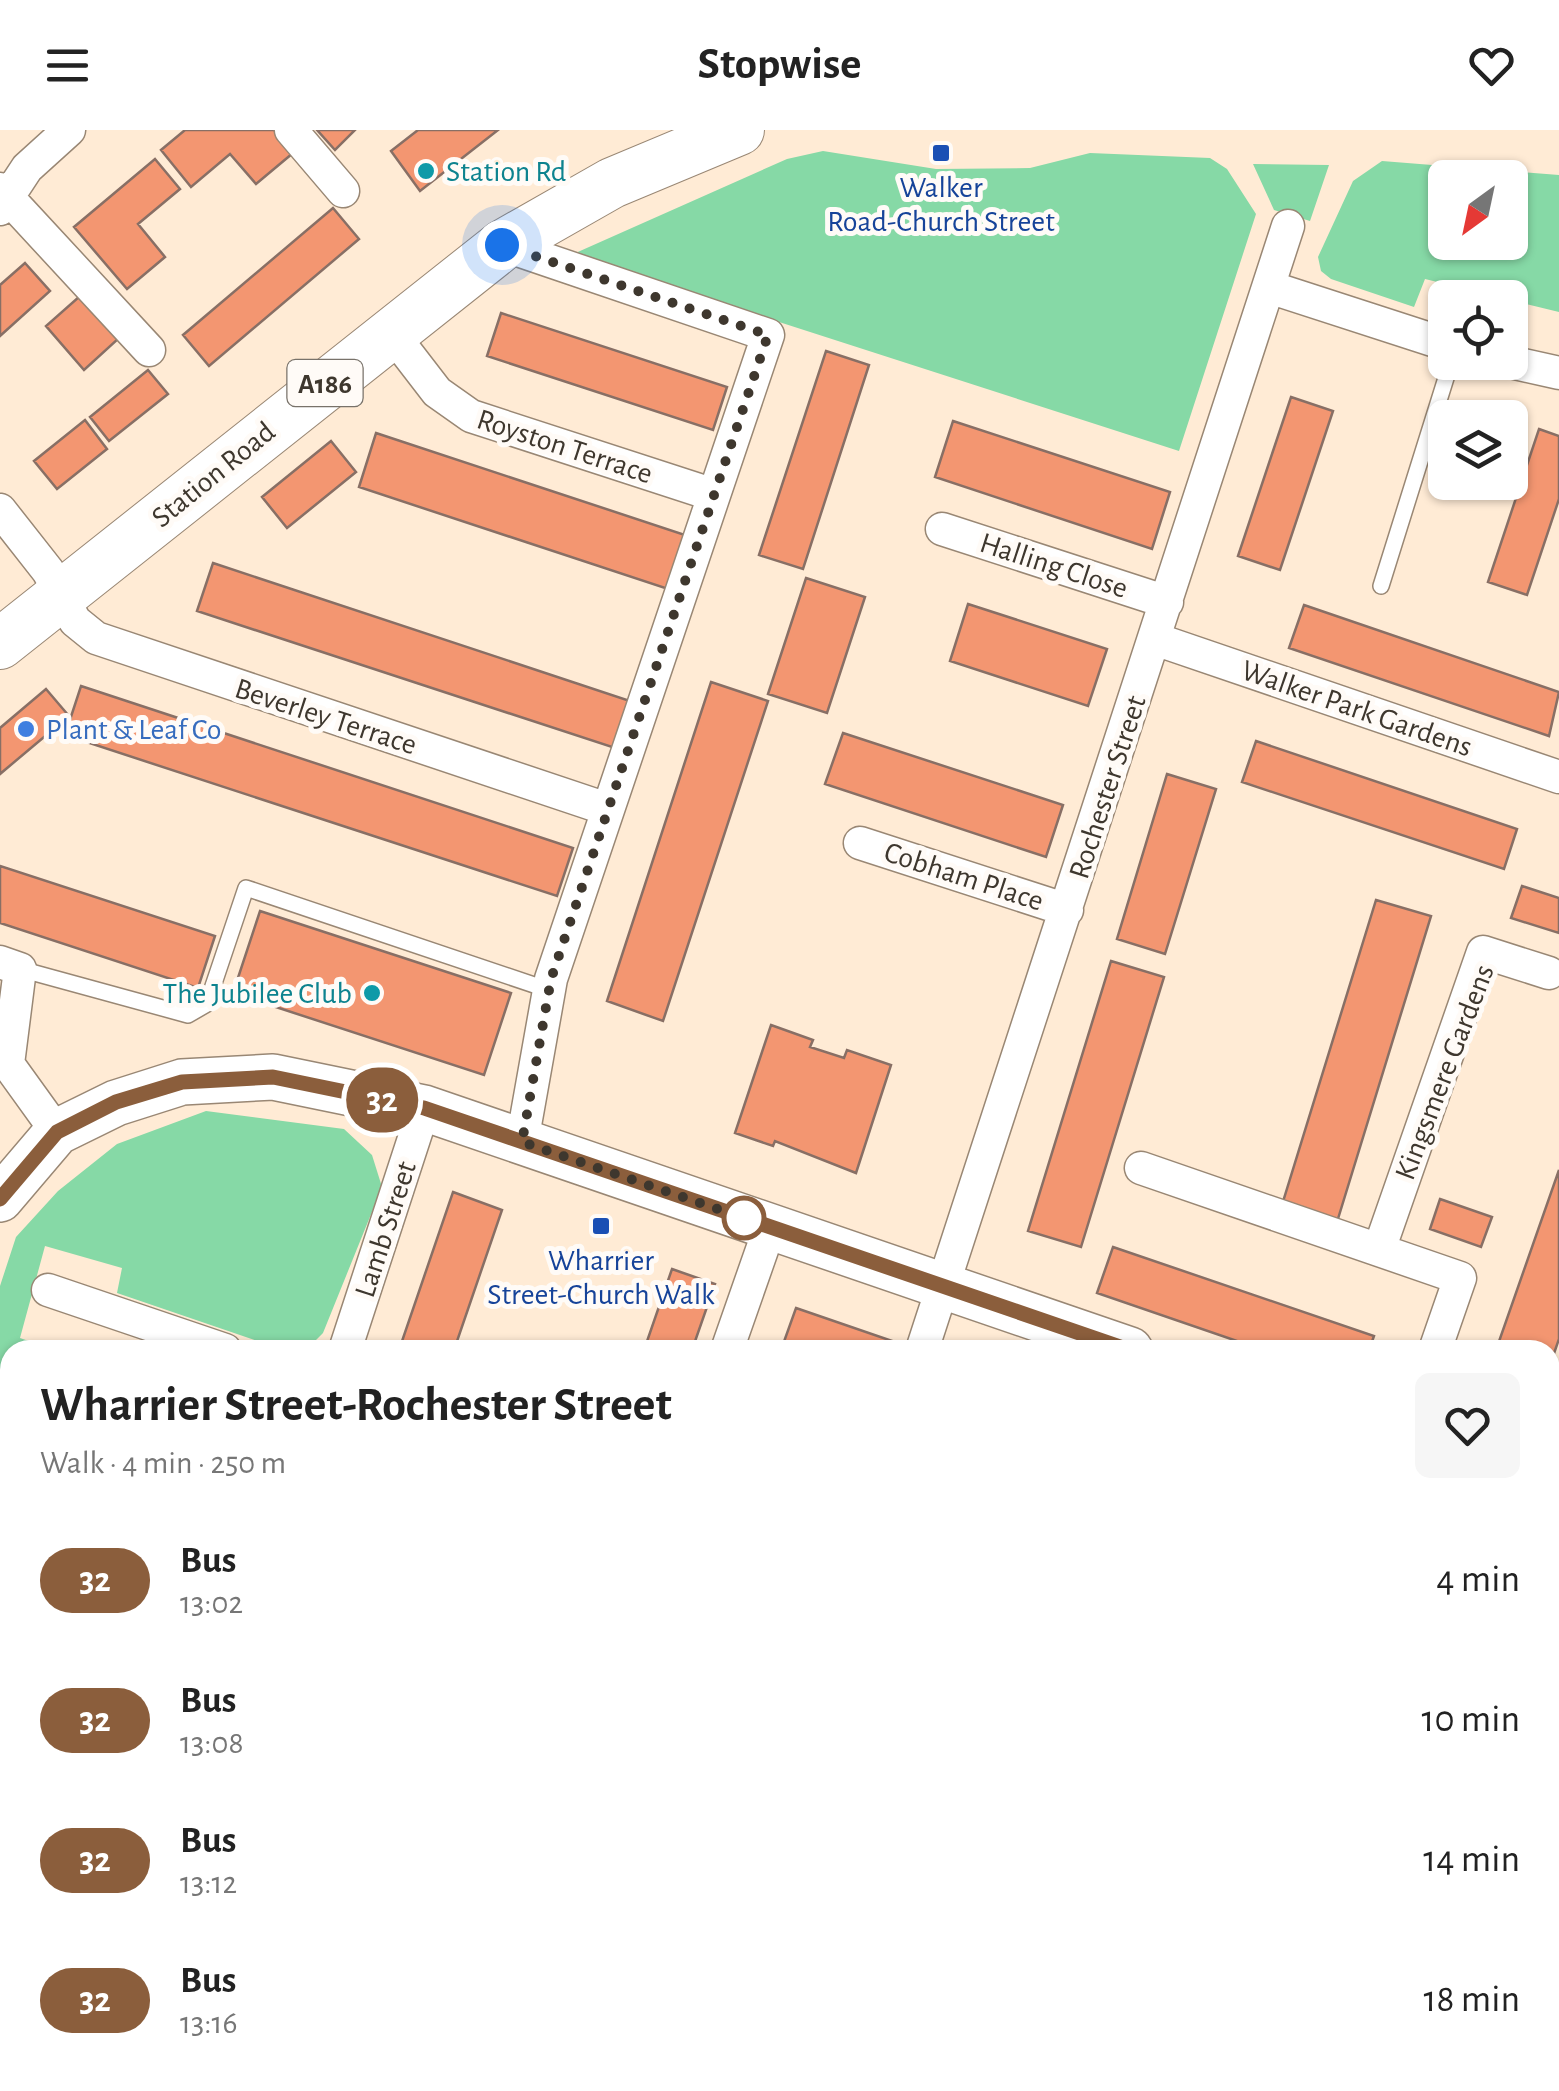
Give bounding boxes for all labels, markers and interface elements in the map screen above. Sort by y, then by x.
icon: menu [40,38,95,93]
icon: heart [1464,38,1519,93]
text: Stopwise [698,42,861,87]
marker: Walker Road-Church Street [930,142,952,164]
place label: Station Rd [446,157,566,187]
marker: Station Rd [415,160,437,182]
north arrow [1428,160,1528,260]
map controls [1428,160,1528,500]
place label: Walker Road-Church Street [827,173,1055,237]
your location [477,220,527,270]
button: locate [1428,280,1528,380]
road number: A186 [288,360,362,406]
button: layers [1428,400,1528,500]
street label: Royston Terrace [473,404,656,489]
street label: Station Road [146,416,281,533]
street label: Halling Close [976,528,1131,604]
street label: Walker Park Gardens [1238,655,1476,762]
street label: Beverley Terrace [231,673,420,760]
street label: Rochester Street [1064,692,1152,883]
place label: Plant & Leaf Co [46,715,222,745]
marker: Plant & Leaf Co [15,718,37,740]
street label: Cobham Place [880,837,1047,917]
street label: Kingsmere Gardens [1390,961,1500,1184]
place label: The Jubilee Club [162,979,352,1009]
marker: The Jubilee Club [361,982,383,1004]
line badge: 32 [337,1068,427,1132]
text: 32 [366,1083,398,1118]
street label: Lamb Street [350,1157,422,1301]
unlabelled marker [723,1197,765,1239]
marker: Wharrier Street-Church Walk [590,1215,612,1237]
place label: Wharrier Street-Church Walk [487,1246,715,1310]
button: heart [1415,1373,1520,1478]
text: Wharrier Street-Rochester Street [40,1382,672,1430]
text: Walk · 4 min · 250 m [40,1447,286,1479]
text: Bus [180,1542,236,1580]
text: 4 min [1436,1561,1520,1599]
text: 32 [79,1563,111,1598]
text: 13:02 [180,1587,243,1619]
text: Bus [180,1682,236,1720]
text: 10 min [1421,1701,1520,1739]
text: 32 [79,1703,111,1738]
text: 13:08 [180,1727,244,1759]
text: Bus [180,1822,236,1860]
text: 14 min [1423,1841,1520,1879]
text: 32 [79,1843,111,1878]
text: 13:12 [180,1867,237,1899]
text: Bus [180,1962,236,2000]
text: 18 min [1423,1981,1520,2019]
text: 32 [79,1983,111,2018]
text: 13:16 [180,2007,238,2039]

